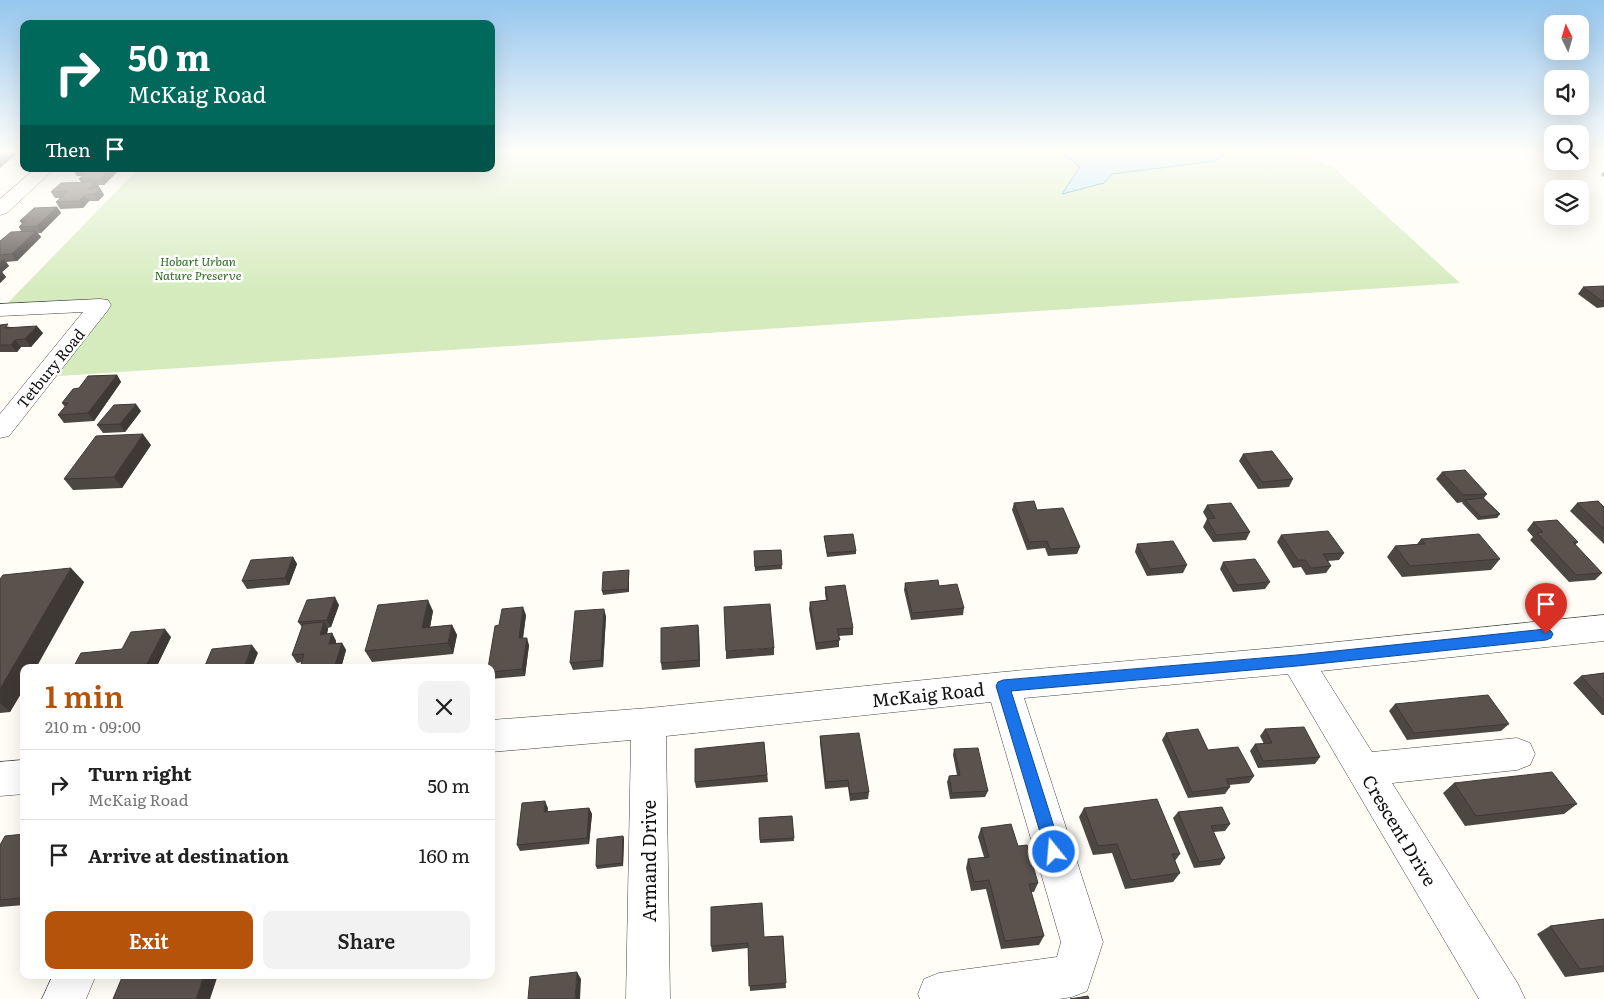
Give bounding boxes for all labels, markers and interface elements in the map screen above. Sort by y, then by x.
north arrow [1544,15,1589,60]
map controls [1544,15,1589,225]
text: 50 m [128,30,211,82]
icon: right [45,40,110,105]
button: sound [1544,70,1589,115]
text: McKaig Road [128,77,266,110]
button: search [1544,125,1589,170]
text: Then [45,135,91,163]
icon: arrive [101,135,129,163]
button: layers [1544,180,1589,225]
park label: Hobart Urban Nature Preserve [154,252,242,284]
street label: Tetbury Road [10,323,90,413]
pin [1525,583,1567,634]
icon: arrive [1532,590,1560,618]
text: 1 min [45,673,124,717]
street label: McKaig Road [870,675,986,713]
button: close [418,681,470,733]
text: 210 m · 09:00 [45,714,141,738]
text: Turn right [88,759,192,787]
street label: Crescent Drive [1356,769,1444,891]
icon: right [45,771,73,799]
text: 50 m [427,771,470,799]
text: McKaig Road [88,787,188,811]
street label: Armand Drive [635,800,662,922]
position arrow [1027,825,1079,877]
icon: arrive [45,841,73,869]
text: Arrive at destination [88,841,289,869]
text: 160 m [419,841,470,869]
button: Exit [45,911,253,969]
button: Share [263,911,470,969]

